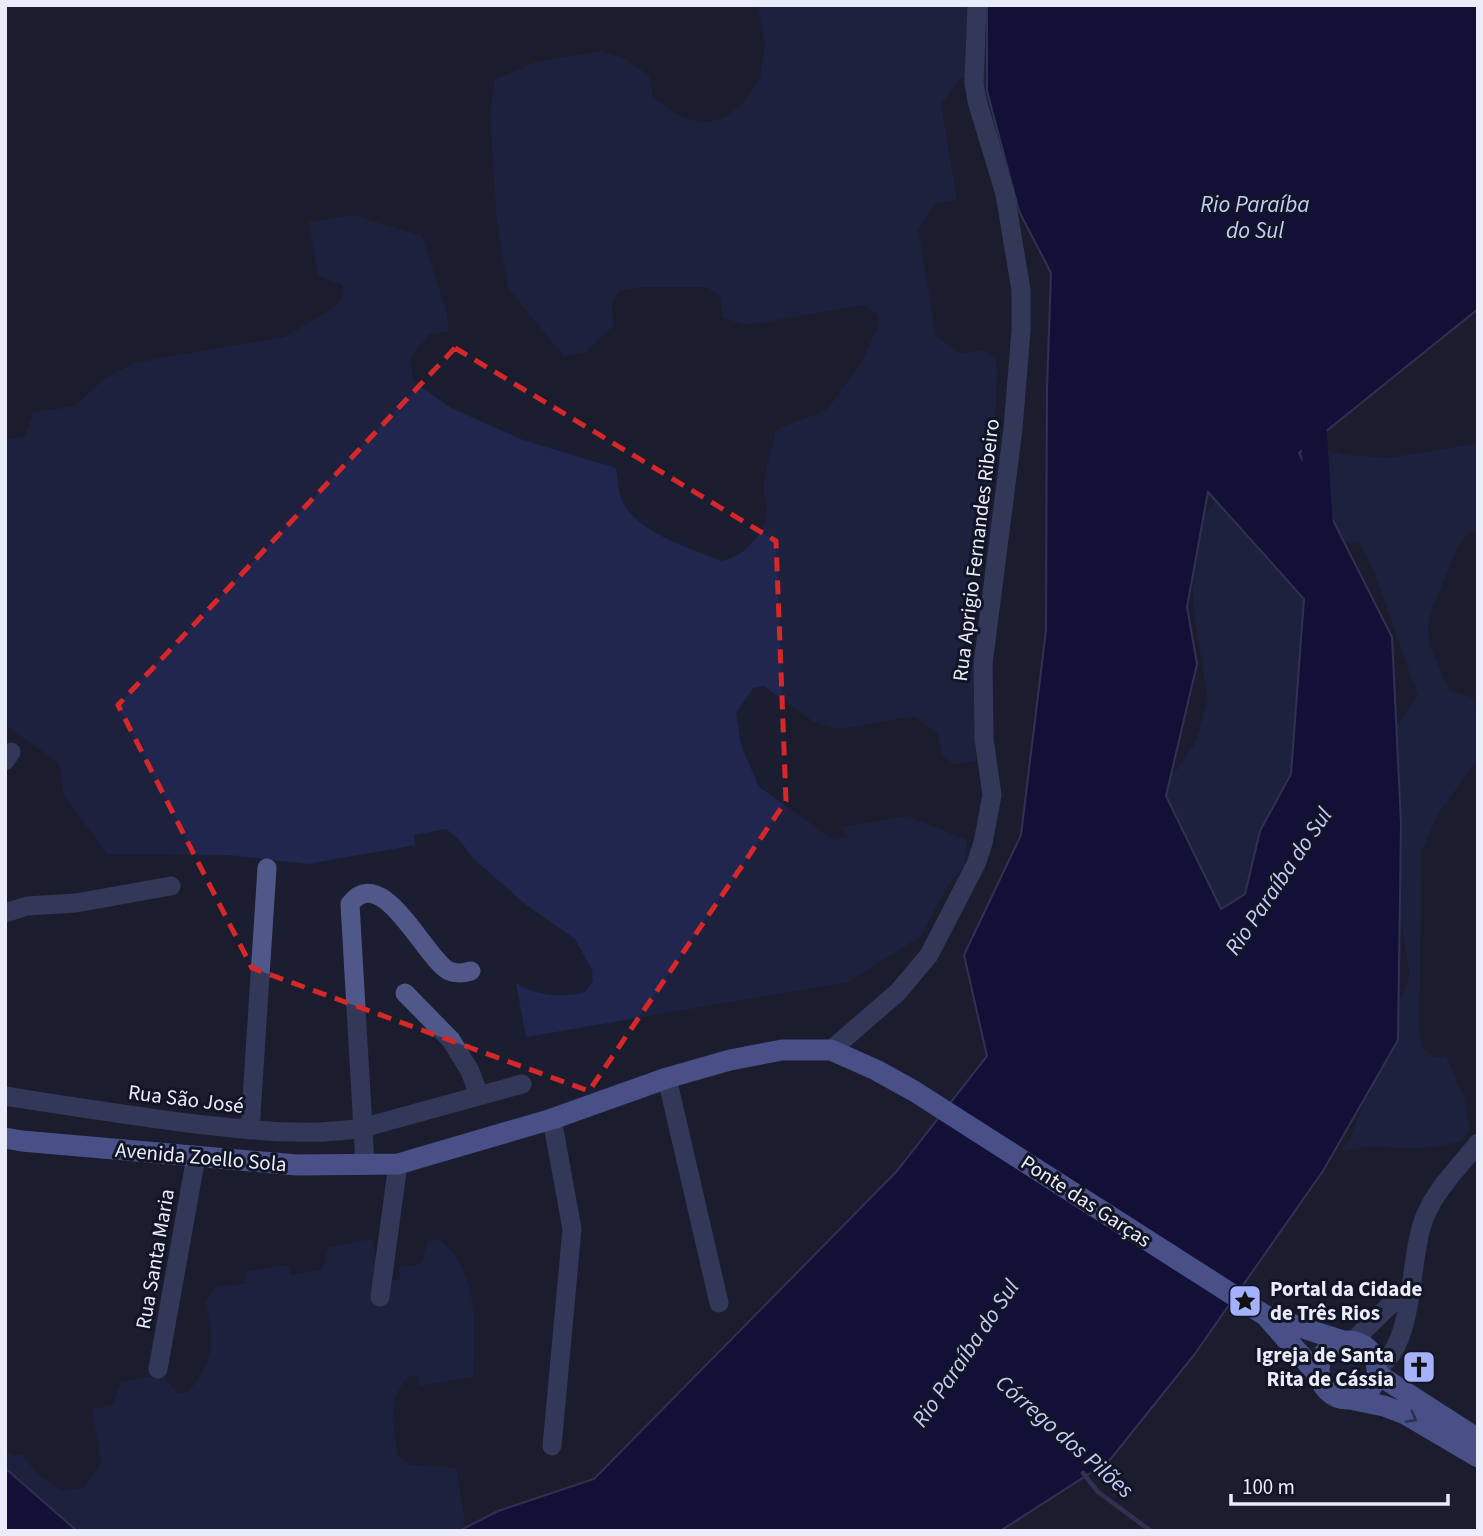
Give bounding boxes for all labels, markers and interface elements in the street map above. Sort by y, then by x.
water label: Rio Paraíba do Sul [1200,188,1310,247]
street label: Rua Aprigio Fernandes Ribeiro [945,417,1007,683]
water label: Rio Paraíba do Sul [1217,801,1340,962]
street label: Rua São José [127,1077,245,1121]
street label: Avenida Zoello Sola [114,1135,288,1179]
street label: Ponte das Garças [1015,1147,1157,1255]
street label: Rua Santa Maria [128,1187,182,1331]
water label: Rio Paraíba do Sul [904,1273,1027,1434]
place label: Portal da Cidade de Três Rios [1270,1274,1422,1328]
place icon: Portal da Cidade de Três Rios [1226,1282,1264,1320]
place label: Igreja de Santa Rita de Cássia [1256,1340,1394,1394]
church icon: Igreja de Santa Rita de Cássia [1400,1348,1438,1386]
water label: Córrego dos Pilões [988,1367,1141,1506]
one-way arrow [1405,1410,1418,1423]
scale bar [1231,1462,1448,1506]
text: 100 m [1242,1472,1295,1502]

